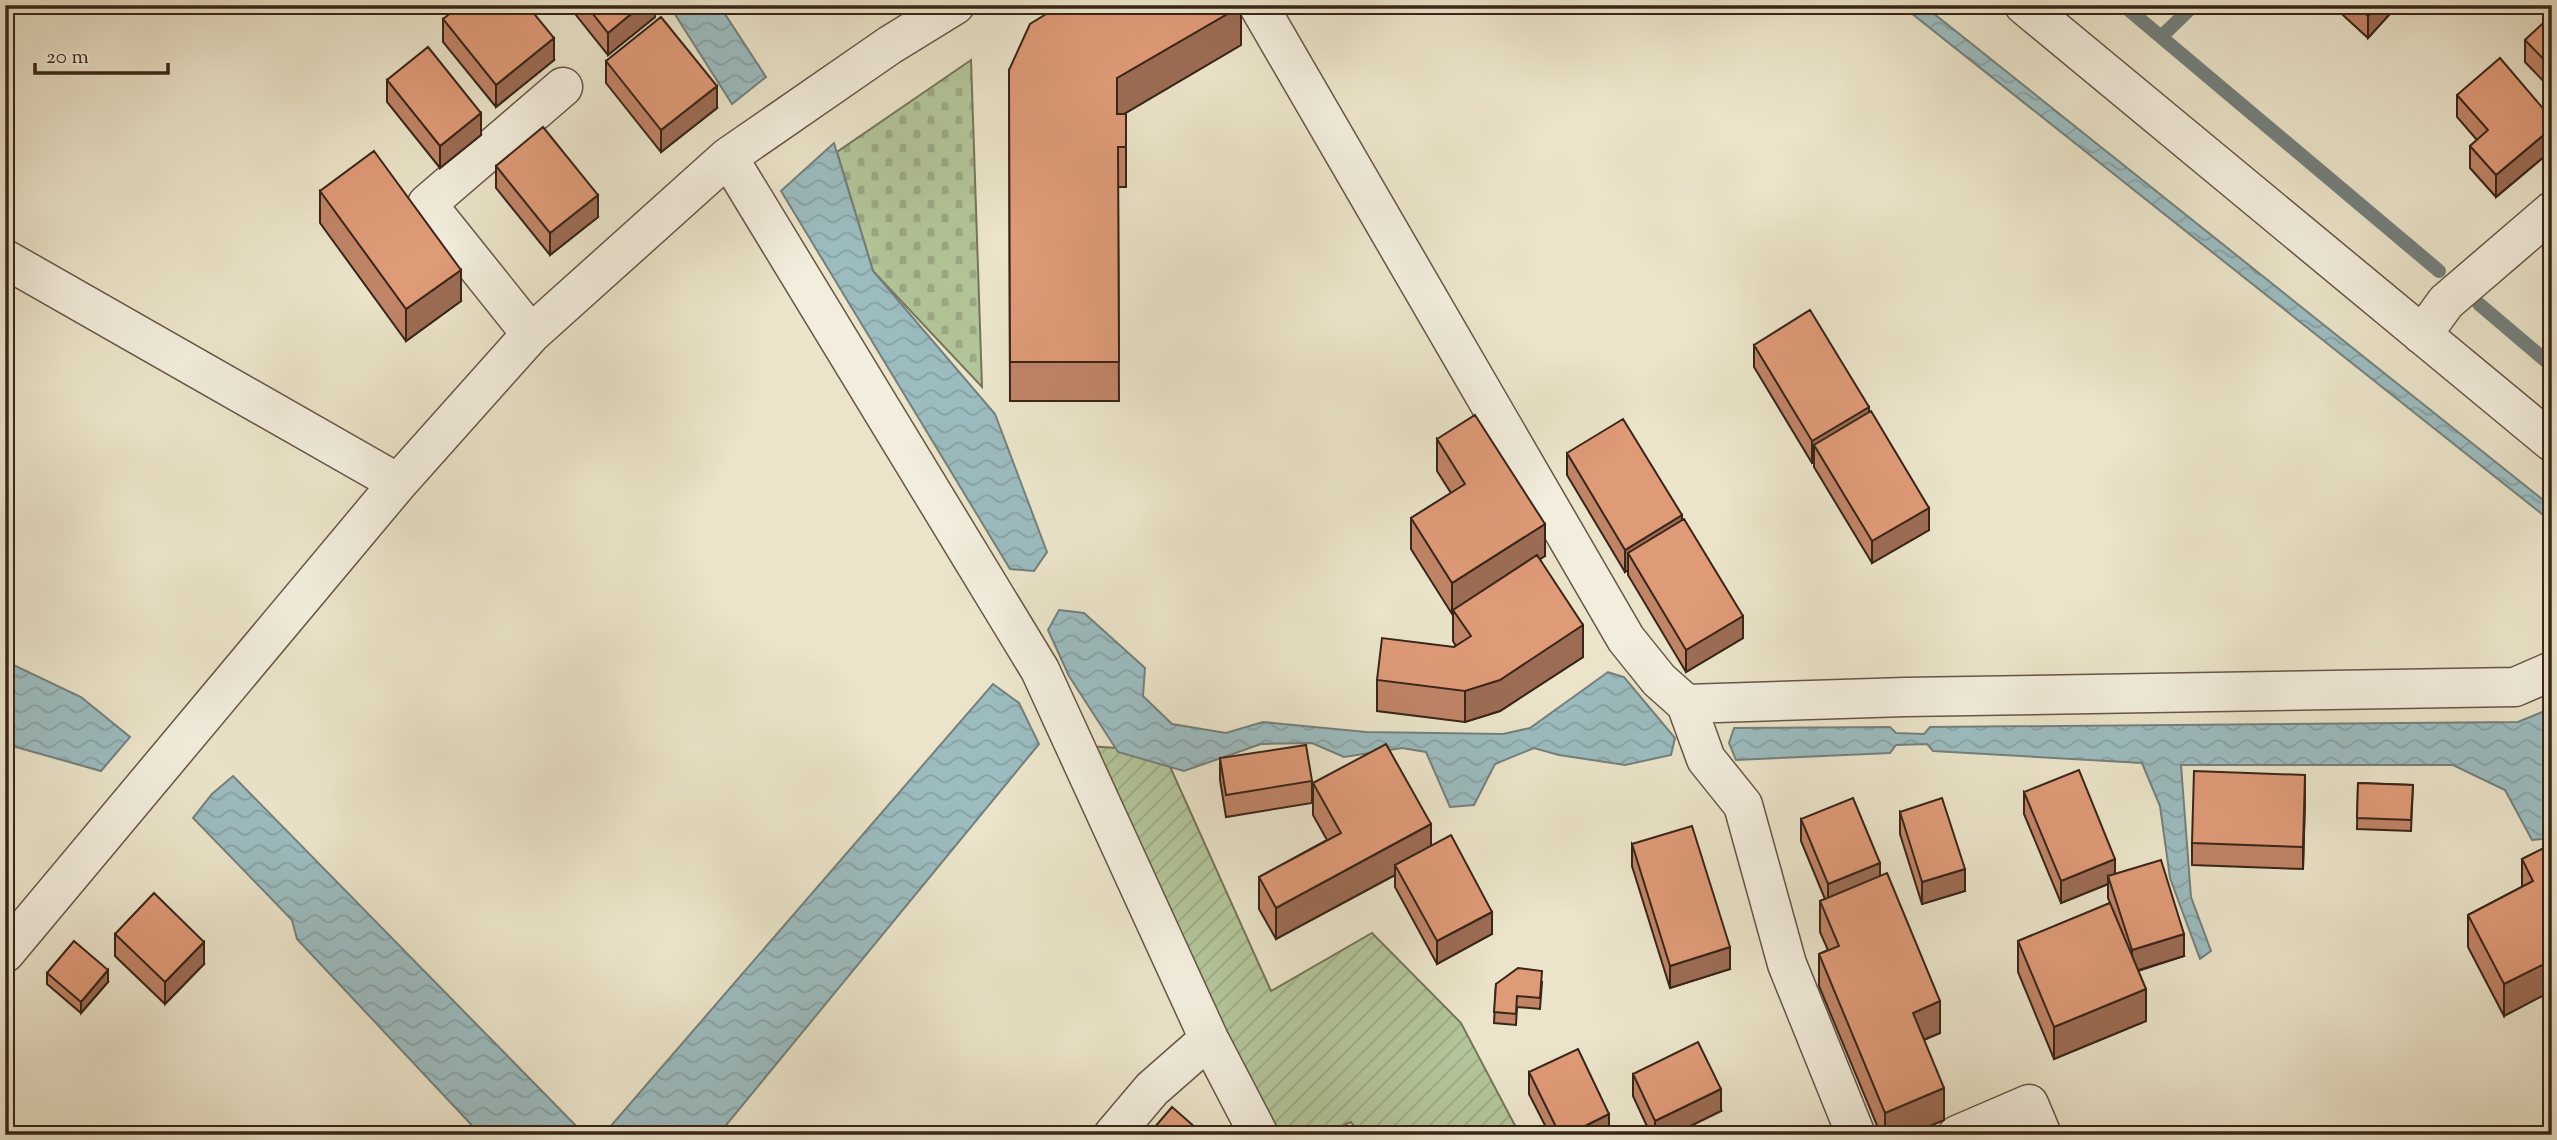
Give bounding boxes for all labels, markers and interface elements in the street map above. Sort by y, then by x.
scale bar [35,32,168,76]
text: 20 m [46,43,89,73]

